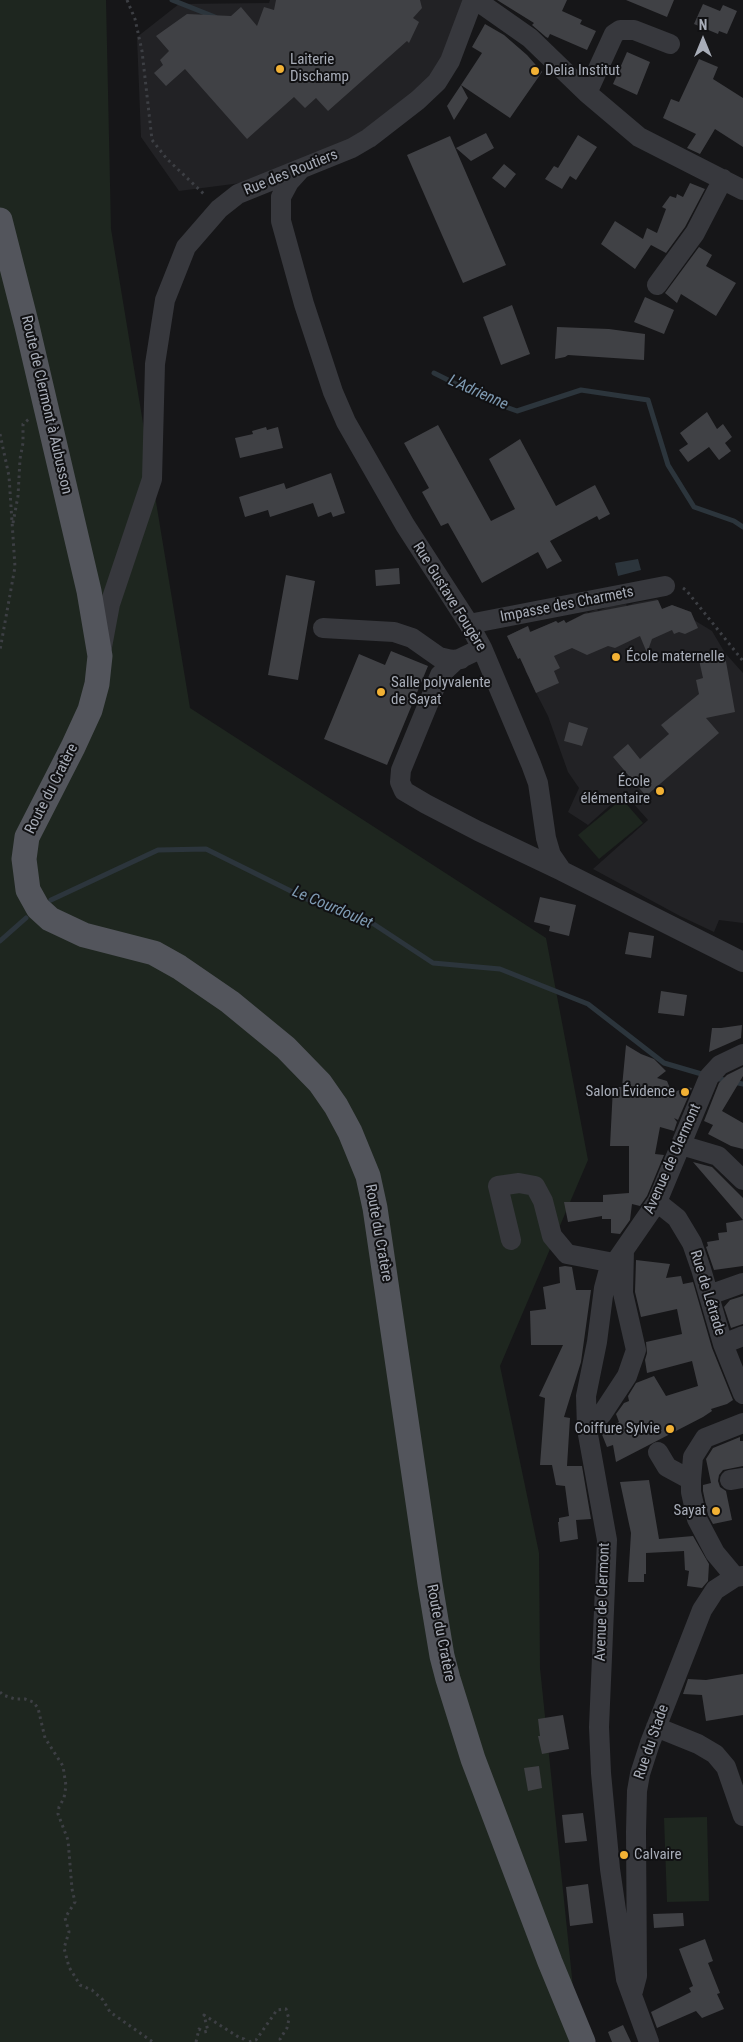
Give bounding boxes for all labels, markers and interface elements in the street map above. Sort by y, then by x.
north arrow [678,15,728,65]
text: N [699,17,707,33]
place label: Laiterie Dischamp [290,51,349,86]
place label: Delia Institut [545,62,620,80]
marker: Laiterie Dischamp [274,63,286,75]
marker: Delia Institut [529,65,541,77]
street label: Rue des Routiers [241,146,341,200]
street label: Route de Clermont à Aubusson [17,314,75,496]
water label: L'Adrienne [445,371,511,415]
street label: Rue Gustave Fougère [408,539,490,655]
street label: Impasse des Charmets [499,583,635,627]
place label: École maternelle [626,648,724,666]
marker: École maternelle [610,651,622,663]
place label: Salle polyvalente de Sayat [391,674,491,709]
marker: Salle polyvalente de Sayat [375,686,387,698]
street label: Route du Cratère [22,741,82,837]
place label: École élémentaire [580,773,650,808]
marker: École élémentaire [654,785,666,797]
water label: Le Courdoulet [289,882,375,934]
place label: Salon Évidence [586,1083,675,1101]
marker: Salon Évidence [679,1086,691,1098]
street label: Avenue de Clermont [641,1101,705,1217]
street label: Route du Cratère [361,1183,395,1283]
street label: Rue de Létrade [686,1248,728,1338]
place label: Coiffure Sylvie [575,1420,660,1438]
marker: Coiffure Sylvie [664,1423,676,1435]
place label: Sayat [673,1502,706,1520]
marker: Sayat [710,1505,722,1517]
street label: Avenue de Clermont [592,1542,614,1662]
street label: Route du Cratère [422,1583,458,1683]
street label: Rue du Stade [631,1702,673,1782]
place label: Calvaire [634,1846,682,1864]
marker: Calvaire [618,1849,630,1861]

